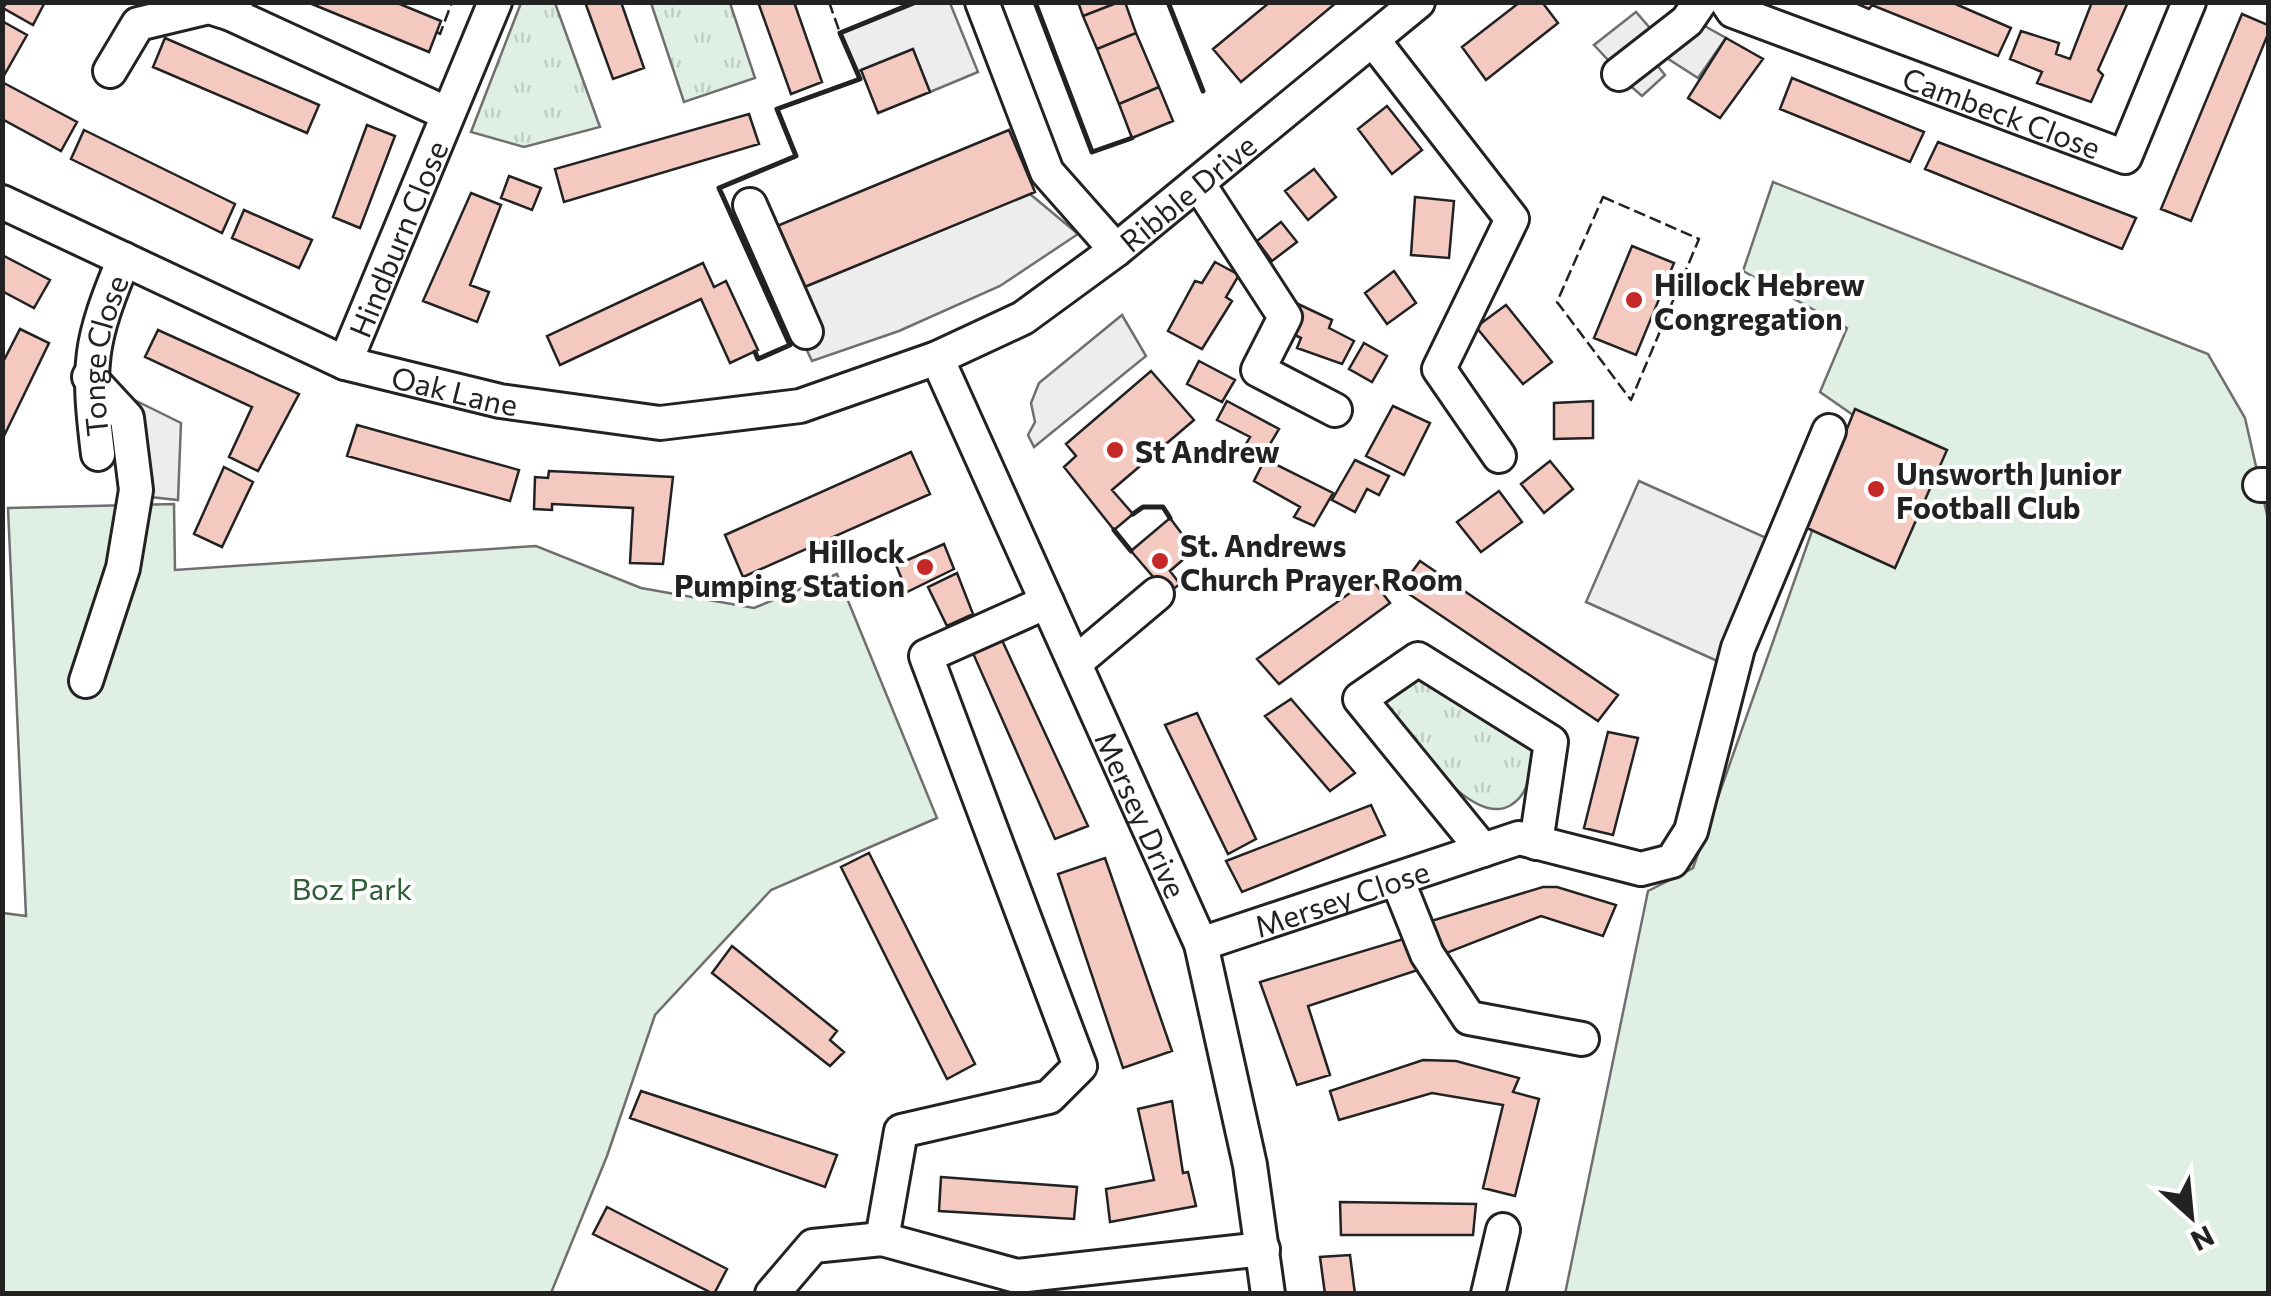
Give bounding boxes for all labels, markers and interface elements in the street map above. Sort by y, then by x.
street label: Cambeck Close [1898,58,2106,165]
street label: Ribble Drive [1111,125,1262,258]
street label: Hindburn Close [340,134,454,342]
place label: Hillock Hebrew Congregation [1654,265,1865,336]
street label: Tonge Close [73,269,134,438]
marker: Hillock Hebrew Congregation [1623,289,1645,311]
street label: Oak Lane [388,357,520,422]
place label: St Andrew [1135,432,1280,469]
marker: St Andrew [1104,439,1126,461]
place label: Unsworth Junior Football Club [1896,454,2122,525]
marker: Unsworth Junior Football Club [1865,478,1887,500]
place label: St. Andrews Church Prayer Room [1180,526,1463,597]
place label: Hillock Pumping Station [674,532,905,603]
marker: St. Andrews Church Prayer Room [1149,550,1171,572]
marker: Hillock Pumping Station [914,556,936,578]
street label: Mersey Drive [1089,725,1196,903]
street label: Mersey Close [1249,851,1433,943]
park label: Boz Park [292,869,412,906]
north arrow [2141,1166,2241,1266]
text: N [2186,1219,2220,1259]

